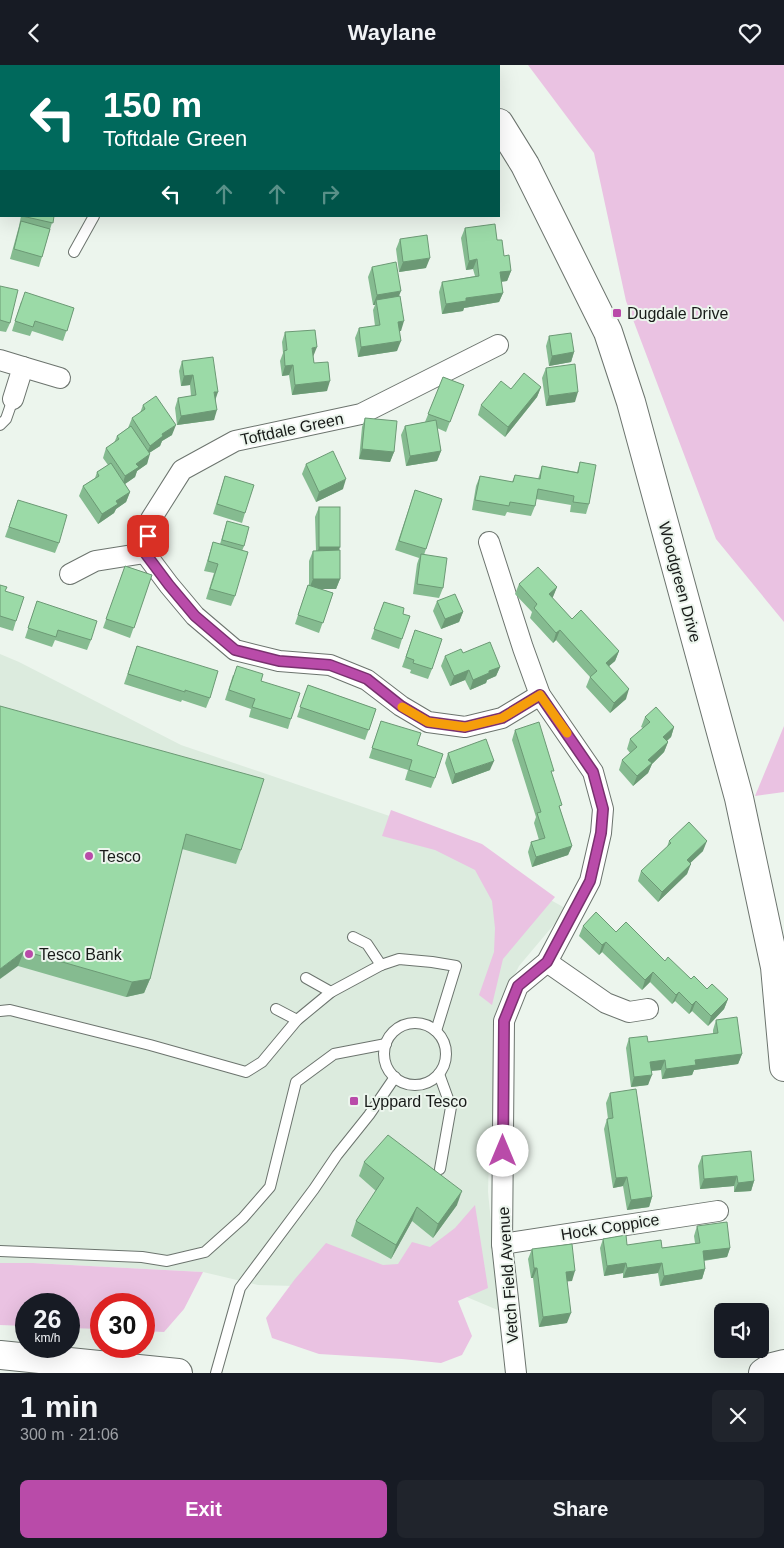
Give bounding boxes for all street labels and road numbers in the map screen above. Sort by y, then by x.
street label: Toftdale Green [239,410,345,448]
street label: Woodgreen Drive [656,520,704,644]
street label: Vetch Field Avenue [495,1206,521,1344]
street label: Hock Coppice [559,1211,661,1243]

